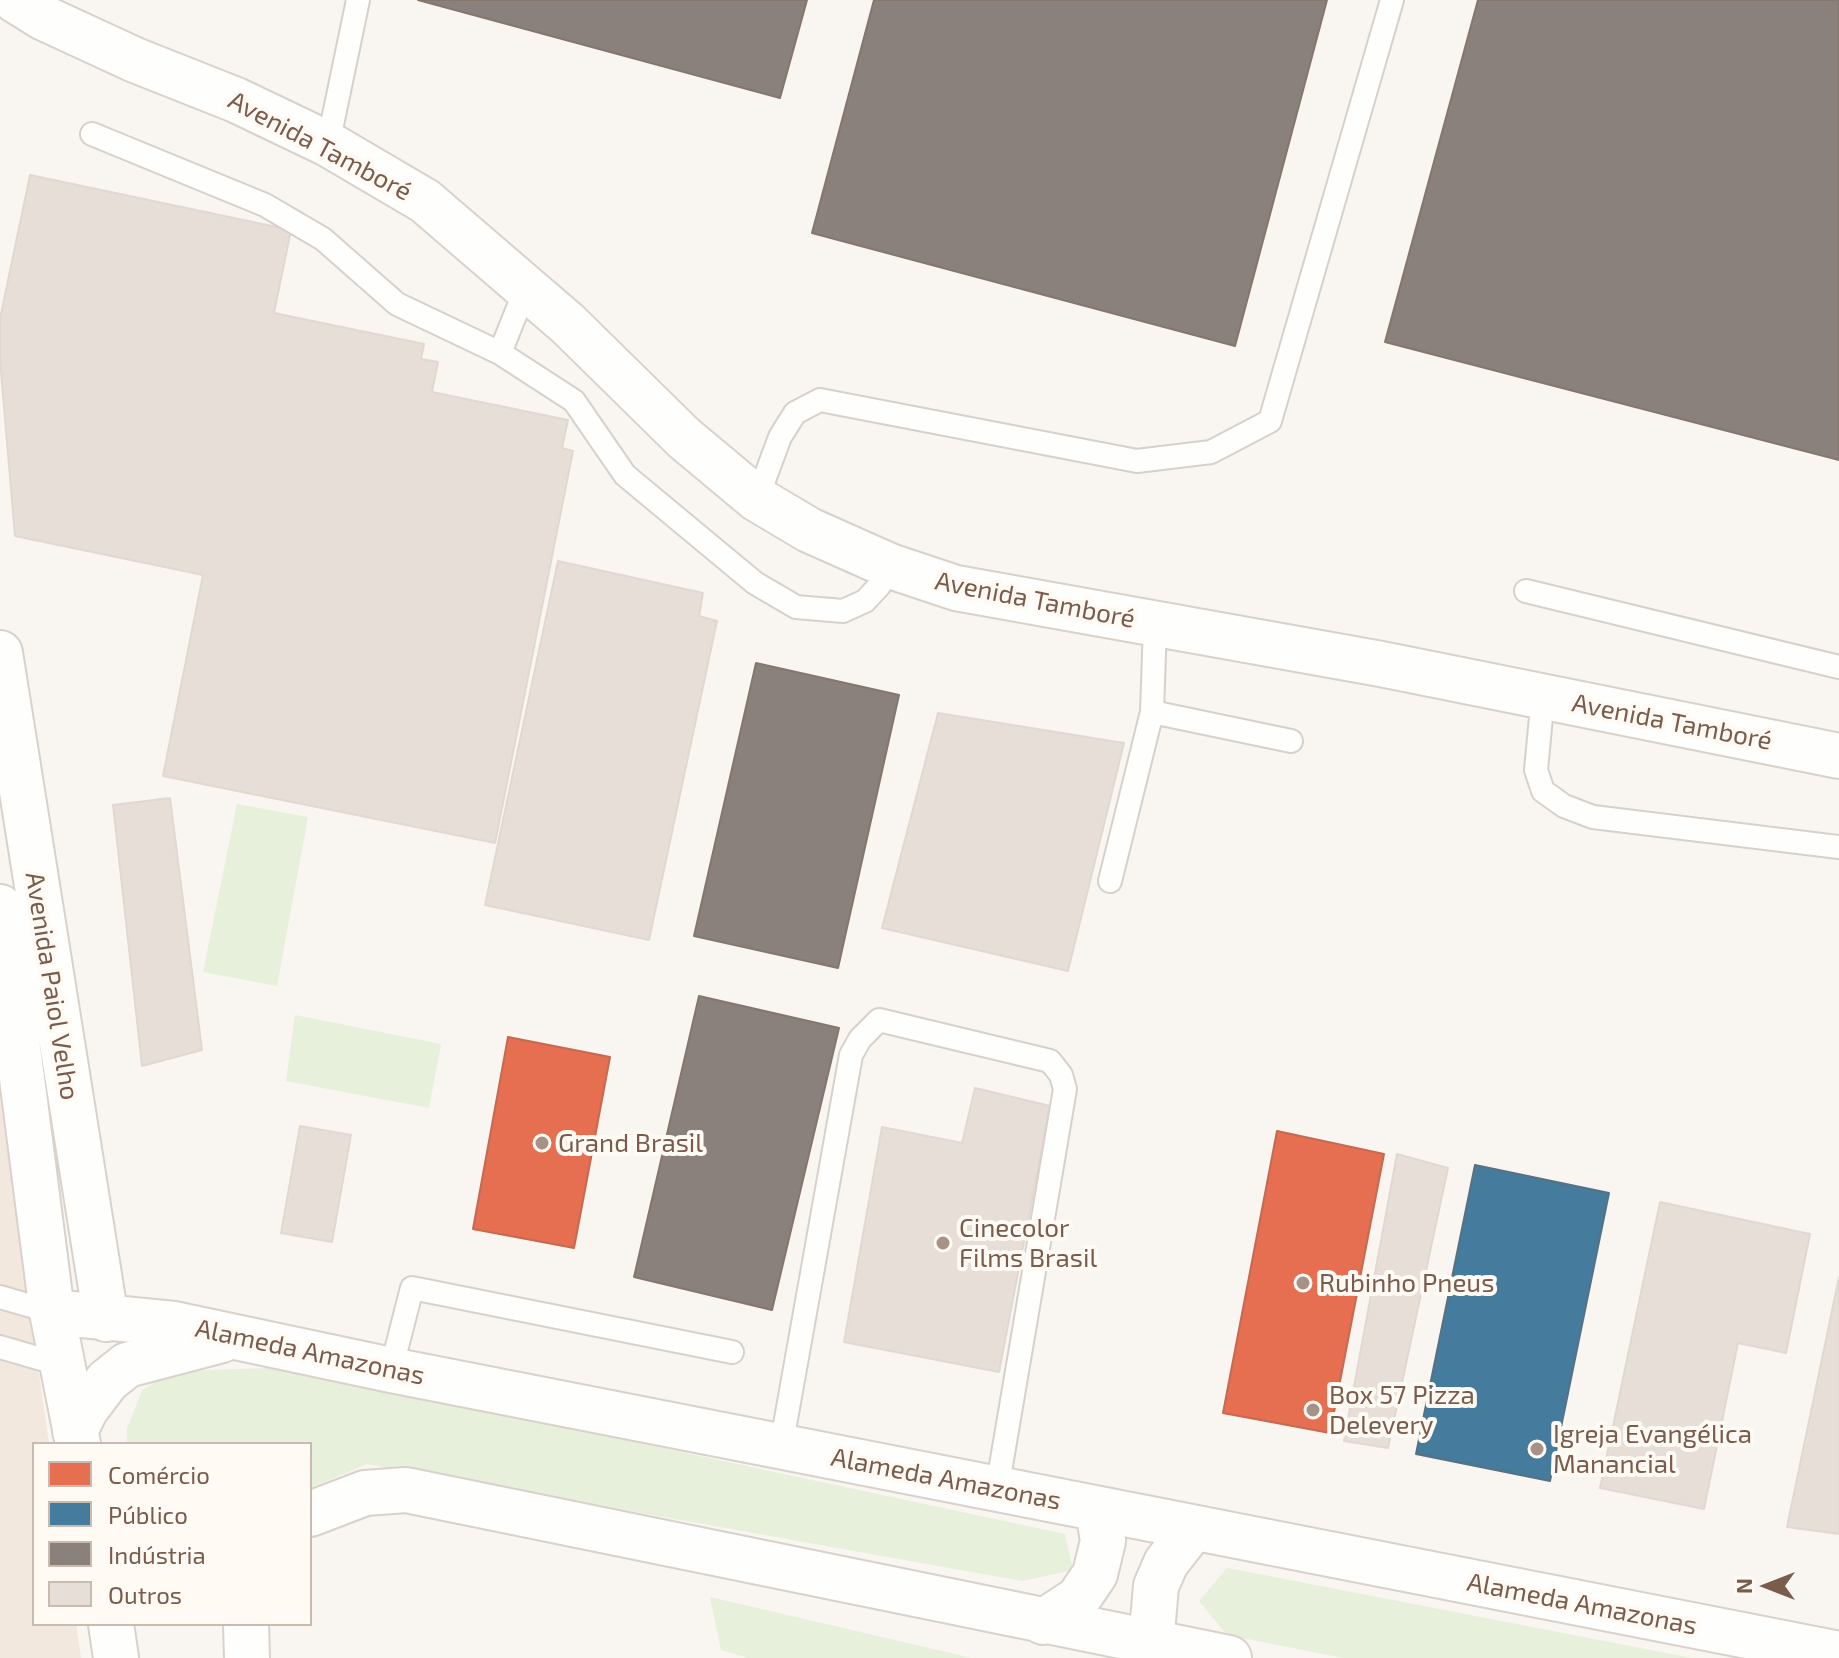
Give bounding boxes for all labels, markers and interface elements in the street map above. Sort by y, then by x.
street label: Avenida Tamboré [223,85,417,207]
street label: Avenida Tamboré [932,565,1138,635]
street label: Avenida Tamboré [1569,687,1775,757]
street label: Avenida Paiol Velho [19,870,85,1102]
place label: Grand Brasil [558,1127,703,1159]
marker: Grand Brasil [533,1134,551,1152]
place label: Cinecolor Films Brasil [959,1212,1097,1274]
marker: Cinecolor Films Brasil [934,1234,952,1252]
place label: Rubinho Pneus [1319,1267,1494,1299]
marker: Rubinho Pneus [1294,1274,1312,1292]
street label: Alameda Amazonas [192,1312,428,1392]
place label: Box 57 Pizza Delevery [1329,1379,1475,1440]
marker: Box 57 Pizza Delevery [1304,1401,1322,1419]
place label: Igreja Evangélica Manancial [1553,1418,1752,1480]
marker: Igreja Evangélica Manancial [1528,1440,1546,1458]
street label: Alameda Amazonas [828,1441,1064,1517]
legend [32,1442,312,1626]
text: Comércio [108,1460,210,1489]
text: Público [108,1500,188,1529]
text: Indústria [108,1540,206,1569]
north arrow [1727,1546,1807,1626]
street label: Alameda Amazonas [1464,1566,1700,1642]
text: N [1730,1578,1756,1594]
text: Outros [108,1580,182,1609]

